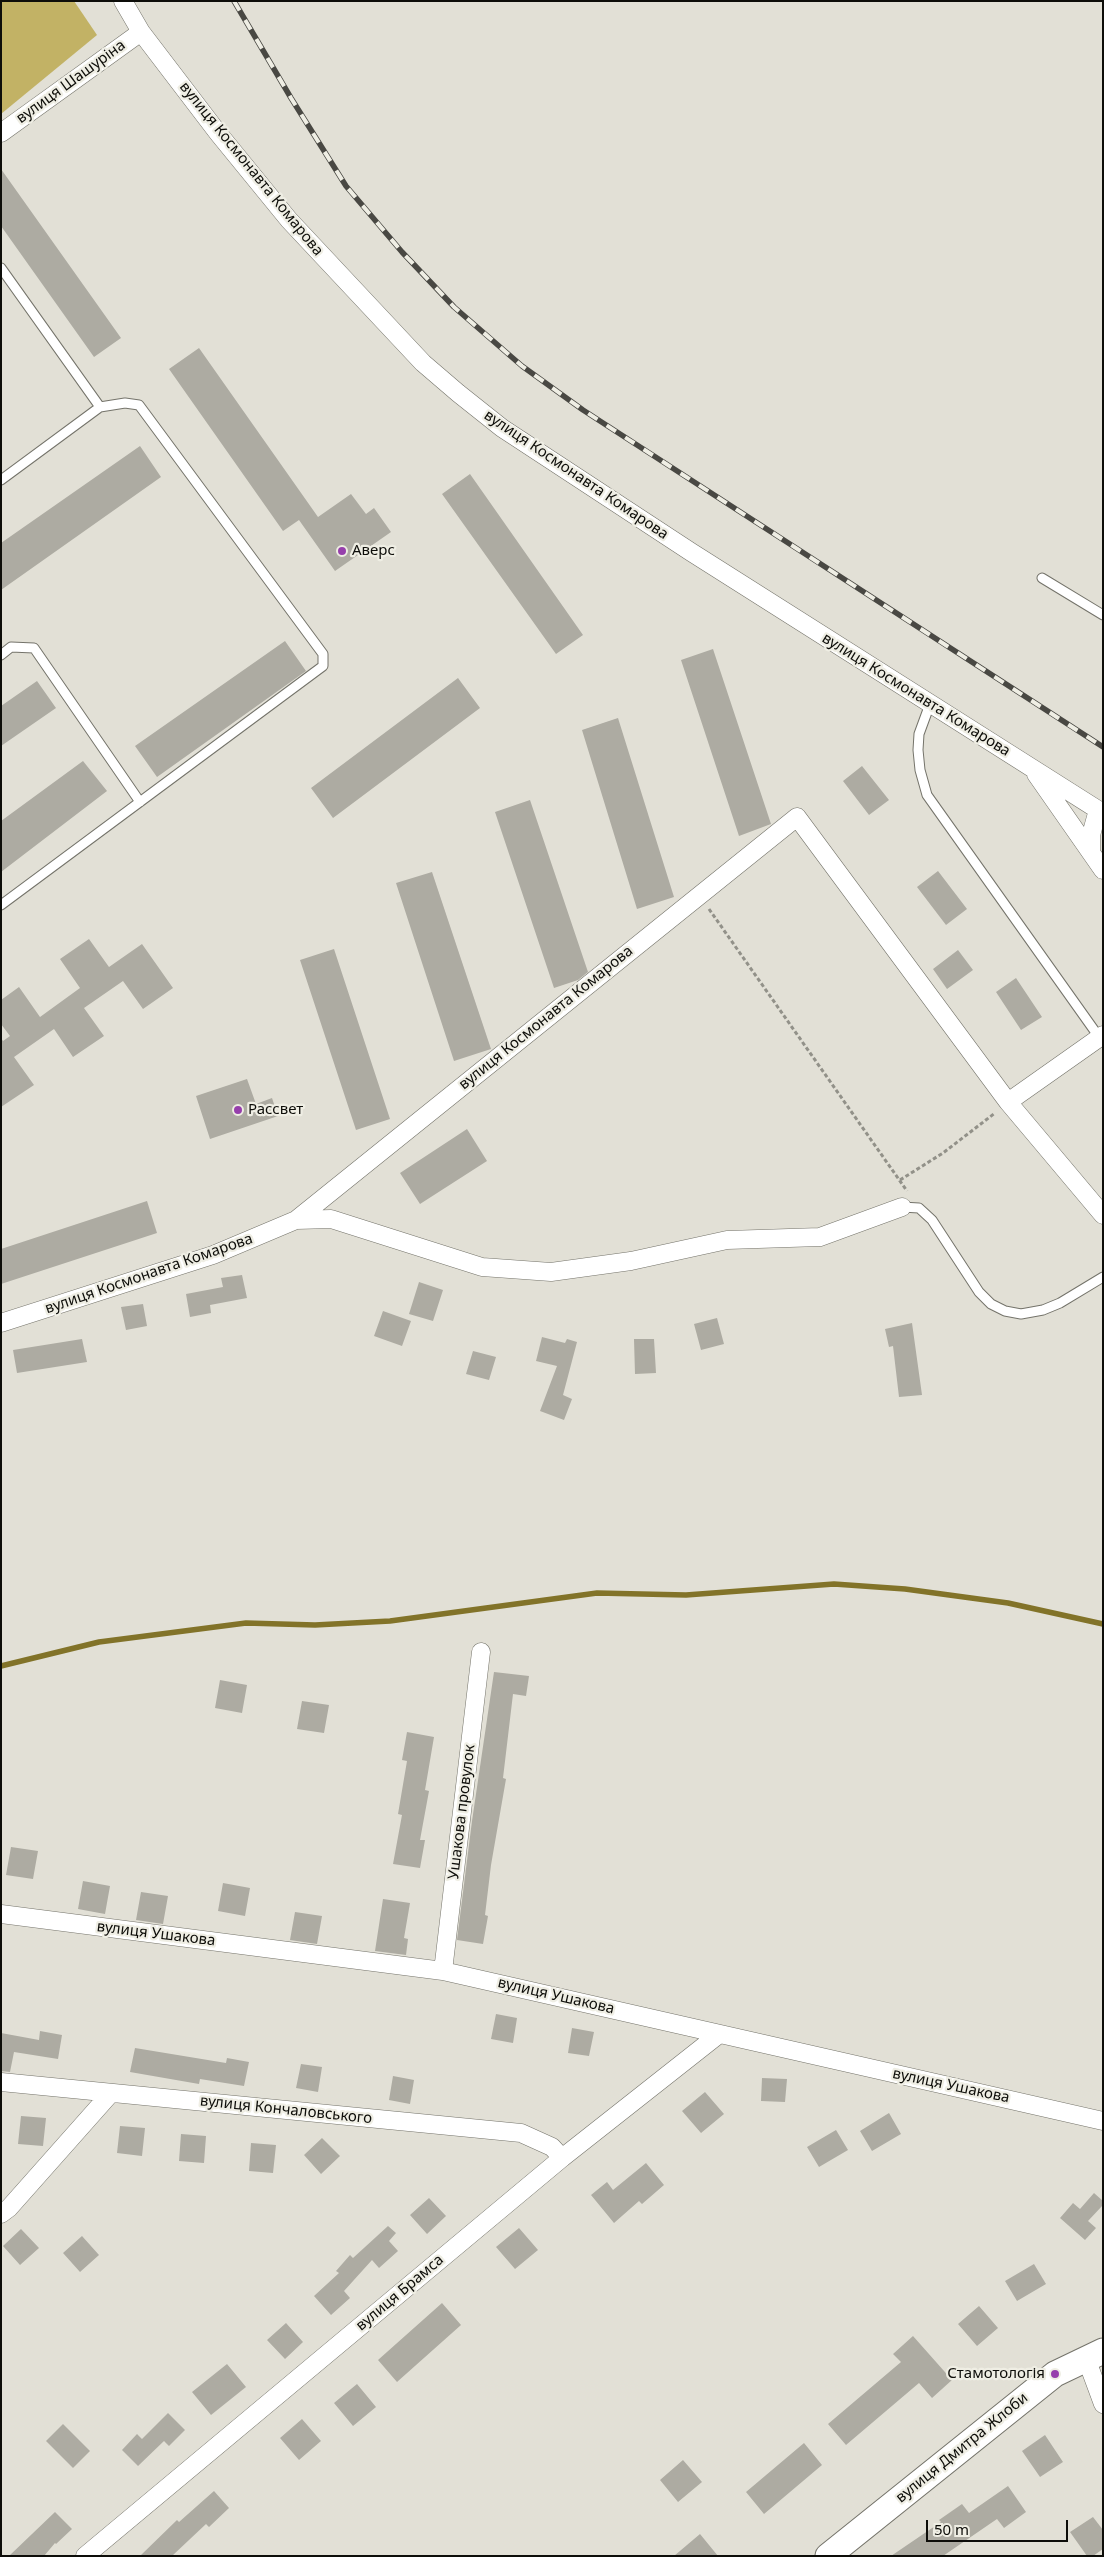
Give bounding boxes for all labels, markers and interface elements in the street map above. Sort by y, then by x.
street label: вулиця Шашуріна [13,36,129,128]
street label: вулиця Космонавта Комарова [175,78,327,260]
street label: вулиця Космонавта Комарова [480,406,672,544]
place label: Аверс [352,542,395,560]
marker: Аверс [336,545,348,557]
street label: вулиця Космонавта Комарова [819,629,1013,761]
street label: вулиця Космонавта Комарова [455,942,637,1094]
place label: Рассвет [248,1101,303,1119]
marker: Рассвет [232,1104,244,1116]
street label: вулиця Космонавта Комарова [43,1230,255,1318]
street label: Ушакова провулок [445,1743,479,1881]
street label: вулиця Ушакова [96,1918,216,1950]
street label: вулиця Ушакова [496,1974,616,2018]
street label: вулиця Ушакова [891,2065,1011,2107]
street label: вулиця Кончаловського [199,2092,373,2128]
street label: вулиця Брамса [352,2251,448,2335]
place label: Стамотологія [947,2365,1045,2383]
marker: Стамотологія [1049,2368,1061,2380]
street label: вулиця Дмитра Жлоби [892,2389,1032,2507]
scale bar [929,2510,1072,2542]
text: 50 m [934,2519,969,2539]

